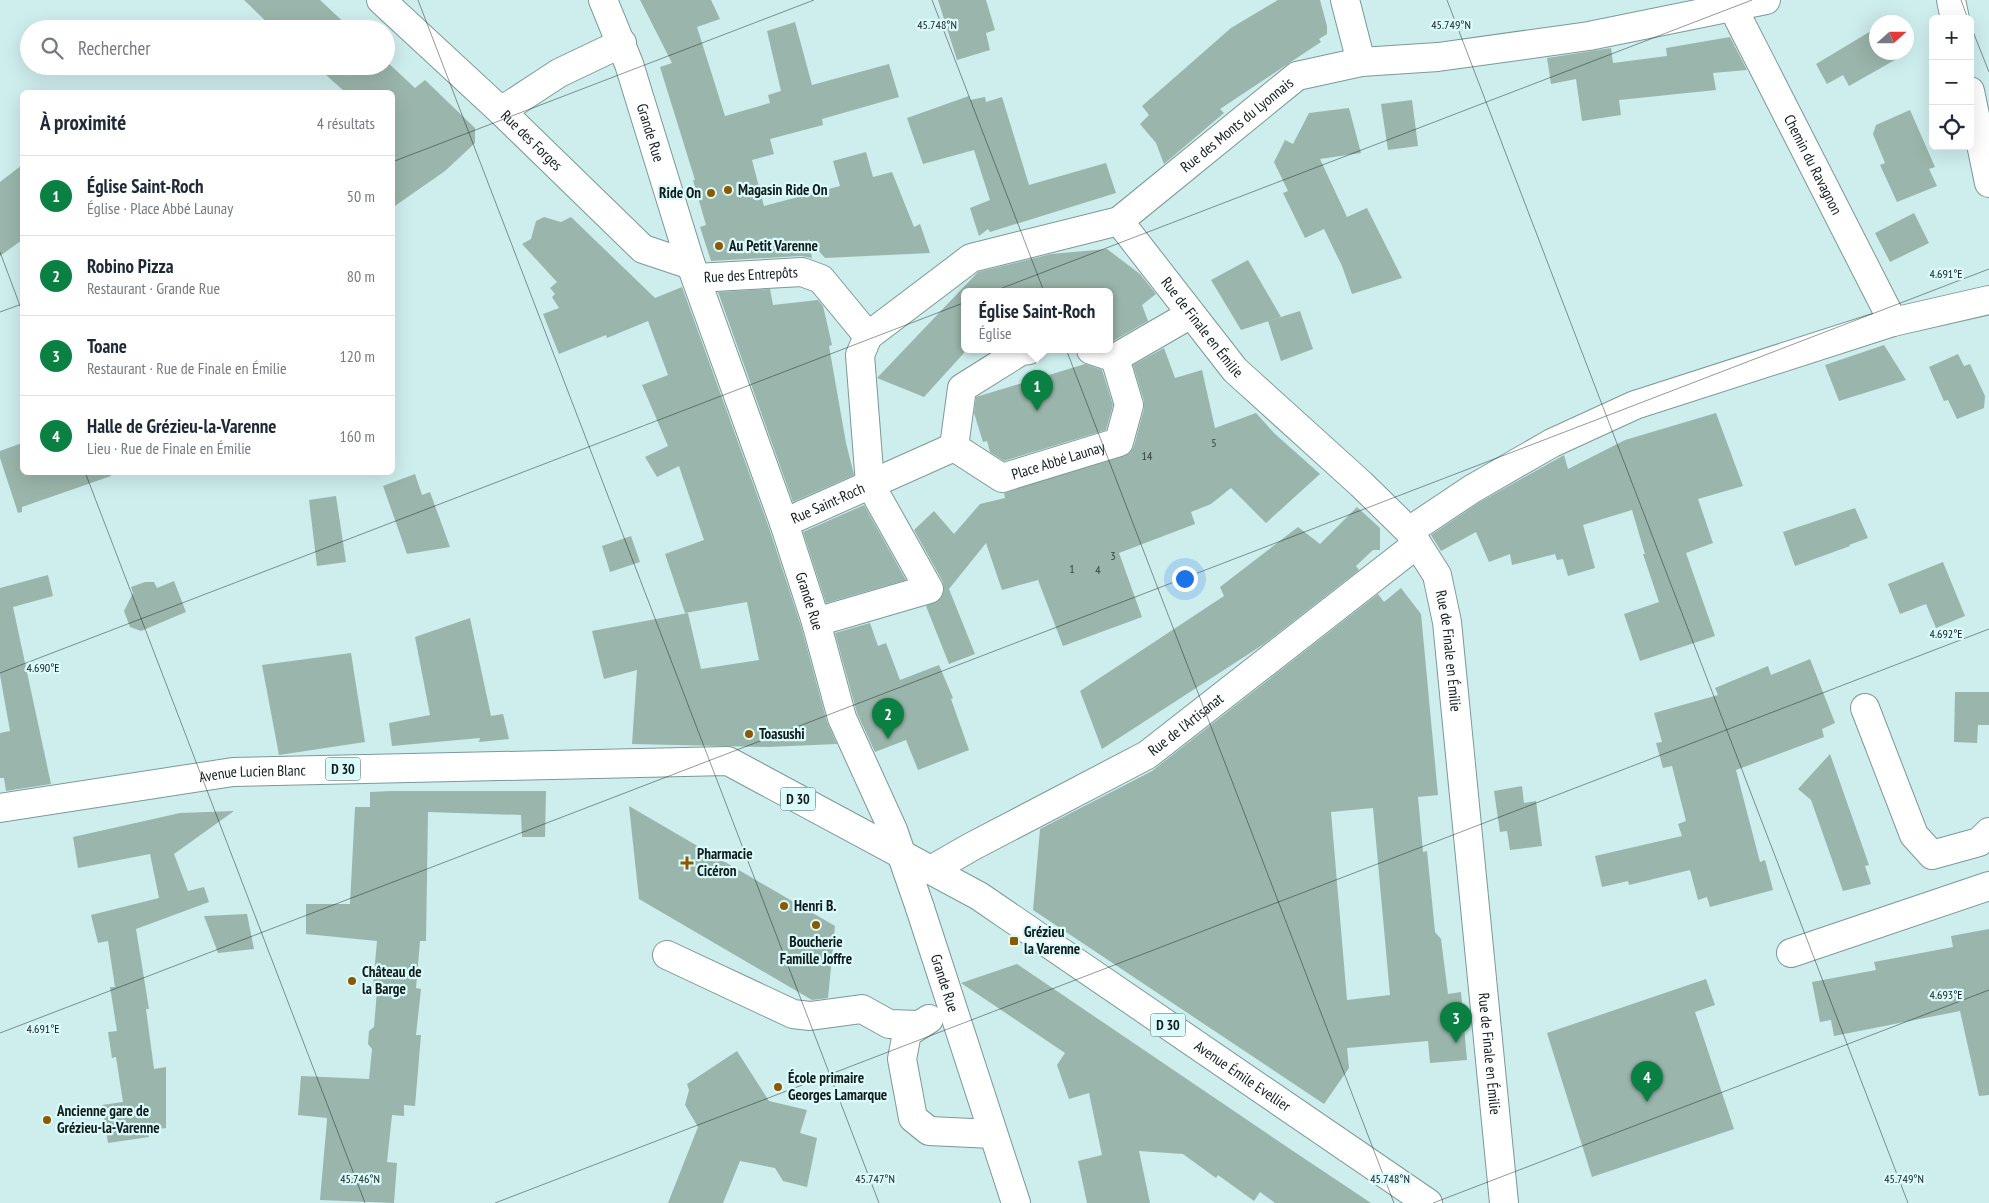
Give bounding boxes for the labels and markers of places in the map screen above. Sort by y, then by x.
place label: Magasin Ride On [738,180,828,199]
place label: Ride On [659,183,701,202]
marker: Magasin Ride On [722,184,734,196]
marker: Ride On [705,187,717,199]
place label: Au Petit Varenne [728,236,818,255]
marker: Au Petit Varenne [713,240,725,252]
pin: 1 [1021,370,1053,411]
pin: 2 [872,698,904,739]
place label: Toasushi [759,724,805,743]
marker: Toasushi [743,728,755,740]
place label: Pharmacie Cicéron [697,844,753,880]
marker: Pharmacie Cicéron [681,857,693,869]
place label: Henri B. [794,896,837,915]
marker: Henri B. [778,900,790,912]
marker: Boucherie Famille Joffre [810,919,822,931]
place label: Grézieu la Varenne [1024,922,1080,958]
place label: Boucherie Famille Joffre [780,932,852,968]
marker: Grézieu la Varenne [1008,935,1020,947]
place label: Château de la Barge [362,962,422,998]
marker: Château de la Barge [346,975,358,987]
pin: 3 [1440,1002,1472,1043]
pin: 4 [1631,1061,1663,1102]
place label: École primaire Georges Lamarque [788,1068,887,1104]
marker: École primaire Georges Lamarque [772,1081,784,1093]
place label: Ancienne gare de Grézieu-la-Varenne [56,1101,160,1137]
marker: Ancienne gare de Grézieu-la-Varenne [41,1114,53,1126]

